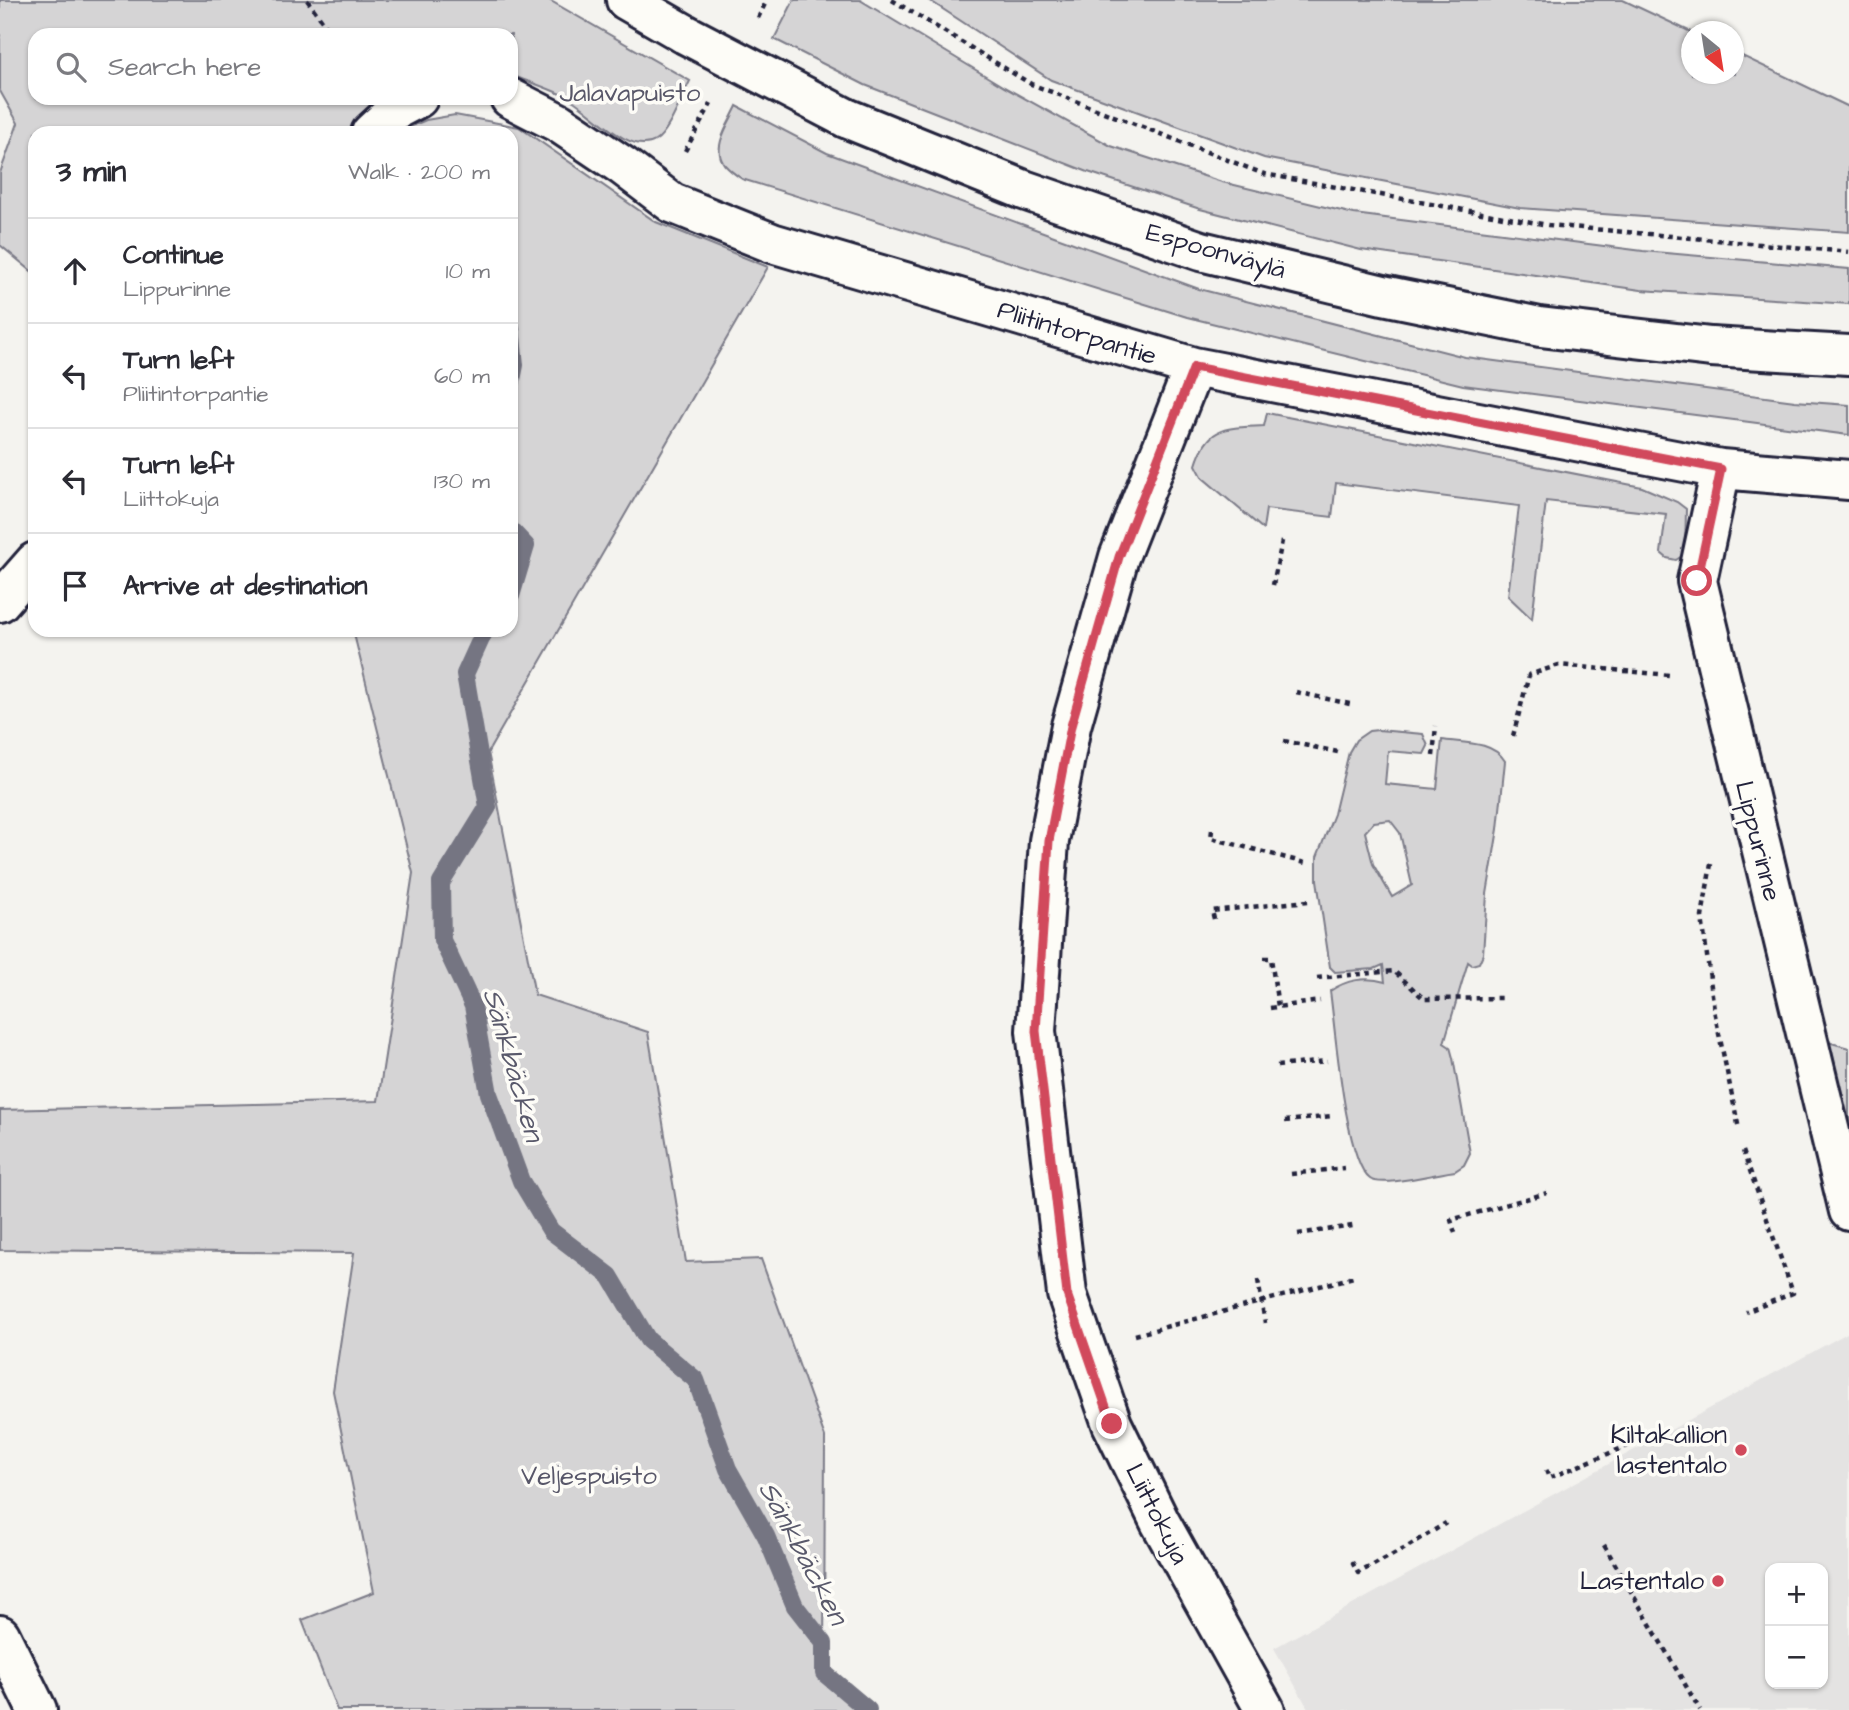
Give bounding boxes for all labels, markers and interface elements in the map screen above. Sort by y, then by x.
north arrow [1681,21,1744,84]
search box [28,28,518,105]
icon: search [52,48,90,86]
text: Search here [108,49,261,85]
park label: Jalavapuisto [560,75,701,111]
text: 3 min [56,151,126,193]
text: Walk · 200 m [348,156,490,188]
street label: Espoonväylä [1142,214,1290,290]
text: Continue [123,237,224,273]
icon: ahead [56,252,94,290]
text: 10 m [445,255,490,287]
text: Lippurinne [123,273,231,305]
street label: Pliitintorpantie [993,292,1161,374]
text: Turn left [123,342,234,378]
icon: left [56,357,94,395]
text: 60 m [434,360,490,392]
text: Pliitintorpantie [123,378,269,410]
text: Turn left [123,447,234,483]
icon: left [56,462,94,500]
text: 130 m [434,465,490,497]
text: Liittokuja [123,483,219,515]
route start [1681,565,1712,596]
icon: arrive [56,567,94,605]
text: Arrive at destination [123,568,368,604]
street label: Lippurinne [1726,777,1790,905]
water label: Sänkbäcken [473,984,554,1148]
route end [1096,1408,1127,1439]
place label: Kiltakallion lastentalo [1611,1417,1727,1483]
marker: Kiltakallion lastentalo [1733,1442,1749,1458]
street label: Liittokuja [1116,1457,1198,1571]
park label: Veljespuisto [521,1458,657,1494]
water label: Sänkbäcken [749,1474,858,1633]
place label: Lastentalo [1580,1563,1704,1599]
map controls [1765,1563,1828,1689]
button: + [1765,1563,1828,1626]
marker: Lastentalo [1710,1573,1726,1589]
button: − [1765,1626,1828,1689]

